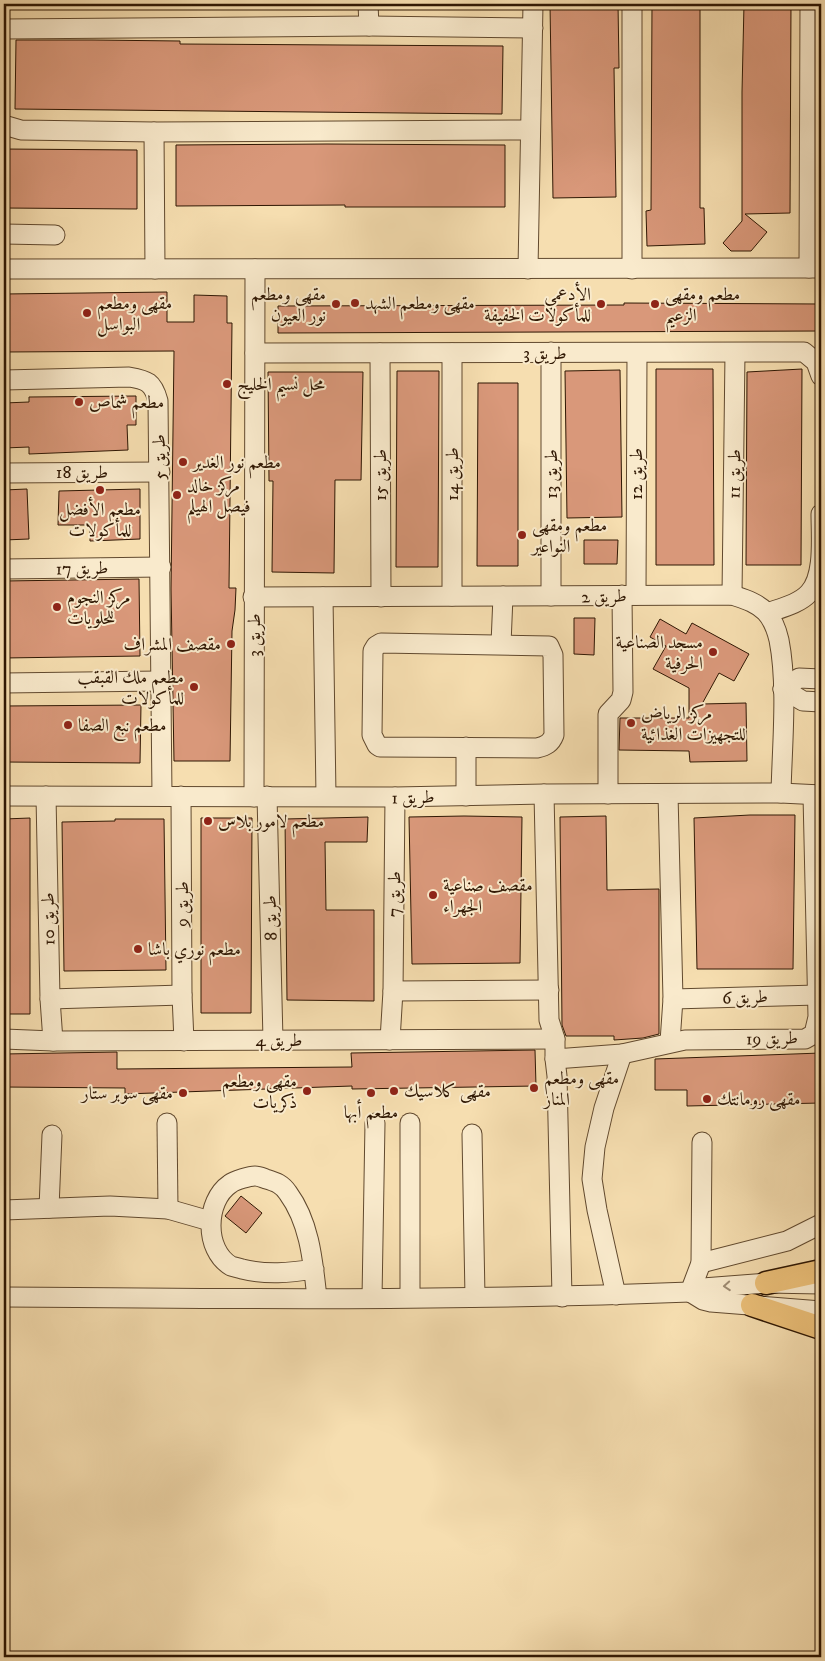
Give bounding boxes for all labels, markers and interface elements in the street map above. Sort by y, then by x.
place label: الأدعمي للمأكولات الخفيفة [484,281,591,327]
place label: مقهى ومطعم نور العيون [251,284,326,327]
place label: مطعم ومقهى الزعيم [665,284,740,333]
place label: مقهى ومطعم البواسل [97,293,172,337]
place label: مقهى ومطعم الشهد [365,293,475,320]
marker: مقهى ومطعم الشهد [349,297,361,309]
marker: مقهى ومطعم نور العيون [330,298,342,310]
marker: الأدعمي للمأكولات الخفيفة [595,298,607,310]
marker: مطعم ومقهى الزعيم [649,298,661,310]
marker: مقهى ومطعم البواسل [81,307,93,319]
street label: طريق 3 [523,343,567,365]
place label: محل نسيم الخليج [237,374,325,402]
marker: محل نسيم الخليج [221,378,233,390]
place label: مطعم شماص [89,392,164,419]
marker: مطعم شماص [73,396,85,408]
street label: طريق 5 [149,434,171,480]
street label: طريق 14 [442,447,464,501]
street label: طريق 12 [626,448,648,500]
street label: طريق 15 [370,449,392,501]
street label: طريق 13 [541,449,563,499]
street label: طريق 11 [724,449,746,499]
place label: مطعم نور الغدير [191,452,281,479]
marker: مطعم نور الغدير [177,456,189,468]
street label: طريق 18 [56,462,108,484]
place label: مركز خالد فيصل الهيلم [187,475,251,524]
marker: مطعم الأفضل للمأكولات [94,484,106,496]
marker: مركز خالد فيصل الهيلم [171,489,183,501]
place label: مطعم الأفضل للمأكولات [59,496,141,542]
place label: مطعم ومقهى النواعير [530,515,607,558]
marker: مطعم ومقهى النواعير [516,529,528,541]
street label: طريق 17 [55,558,109,580]
street label: طريق 2 [581,586,627,608]
place label: مركز النجوم للحلويات [67,587,131,630]
marker: مركز النجوم للحلويات [51,601,63,613]
street label: طريق 3 [244,613,266,657]
place label: مسجد الصناعية الحرفية [615,632,703,675]
place label: مقصف المشراف [124,634,221,656]
marker: مقصف المشراف [225,638,237,650]
marker: مسجد الصناعية الحرفية [707,646,719,658]
place label: مطعم ملك القبقب للمأكولات [77,667,184,710]
marker: مطعم ملك القبقب للمأكولات [188,681,200,693]
place label: مركز الرياض للتجهيزات الغذائية [641,703,746,746]
place label: مطعم نبع الصفا [78,715,166,742]
marker: مركز الرياض للتجهيزات الغذائية [625,717,637,729]
marker: مطعم نبع الصفا [62,719,74,731]
street label: طريق 1 [391,787,435,809]
place label: مطعم لامور بلاس [218,811,324,838]
marker: مطعم لامور بلاس [202,815,214,827]
street label: طريق 7 [384,871,406,917]
place label: مقصف صناعية الجهراء [443,875,533,918]
street label: طريق 9 [172,881,194,928]
marker: مقصف صناعية الجهراء [427,889,439,901]
street label: طريق 10 [38,892,60,946]
street label: طريق 8 [260,895,282,941]
place label: مطعم نوري باشا [148,939,241,966]
marker: مطعم نوري باشا [132,943,144,955]
street label: طريق 6 [722,986,768,1010]
street label: طريق 19 [746,1028,798,1050]
street label: طريق 4 [255,1030,303,1052]
place label: مقهى ومطعم المنار [542,1068,619,1111]
place label: مقهى ومطعم ذكريات [222,1071,297,1114]
place label: مقهى كلاسيك [404,1081,491,1103]
marker: مقهى ومطعم المنار [528,1082,540,1094]
place label: مقهى سوبر ستار [80,1083,173,1105]
marker: مقهى ومطعم ذكريات [301,1085,313,1097]
marker: مقهى كلاسيك [388,1085,400,1097]
marker: مقهى سوبر ستار [177,1087,189,1099]
marker: مطعم أبها [365,1087,377,1099]
place label: مقهى رومانتك [717,1089,800,1111]
marker: مقهى رومانتك [701,1093,713,1105]
place label: مطعم أبها [344,1099,398,1129]
one-way arrow [723,1280,731,1291]

